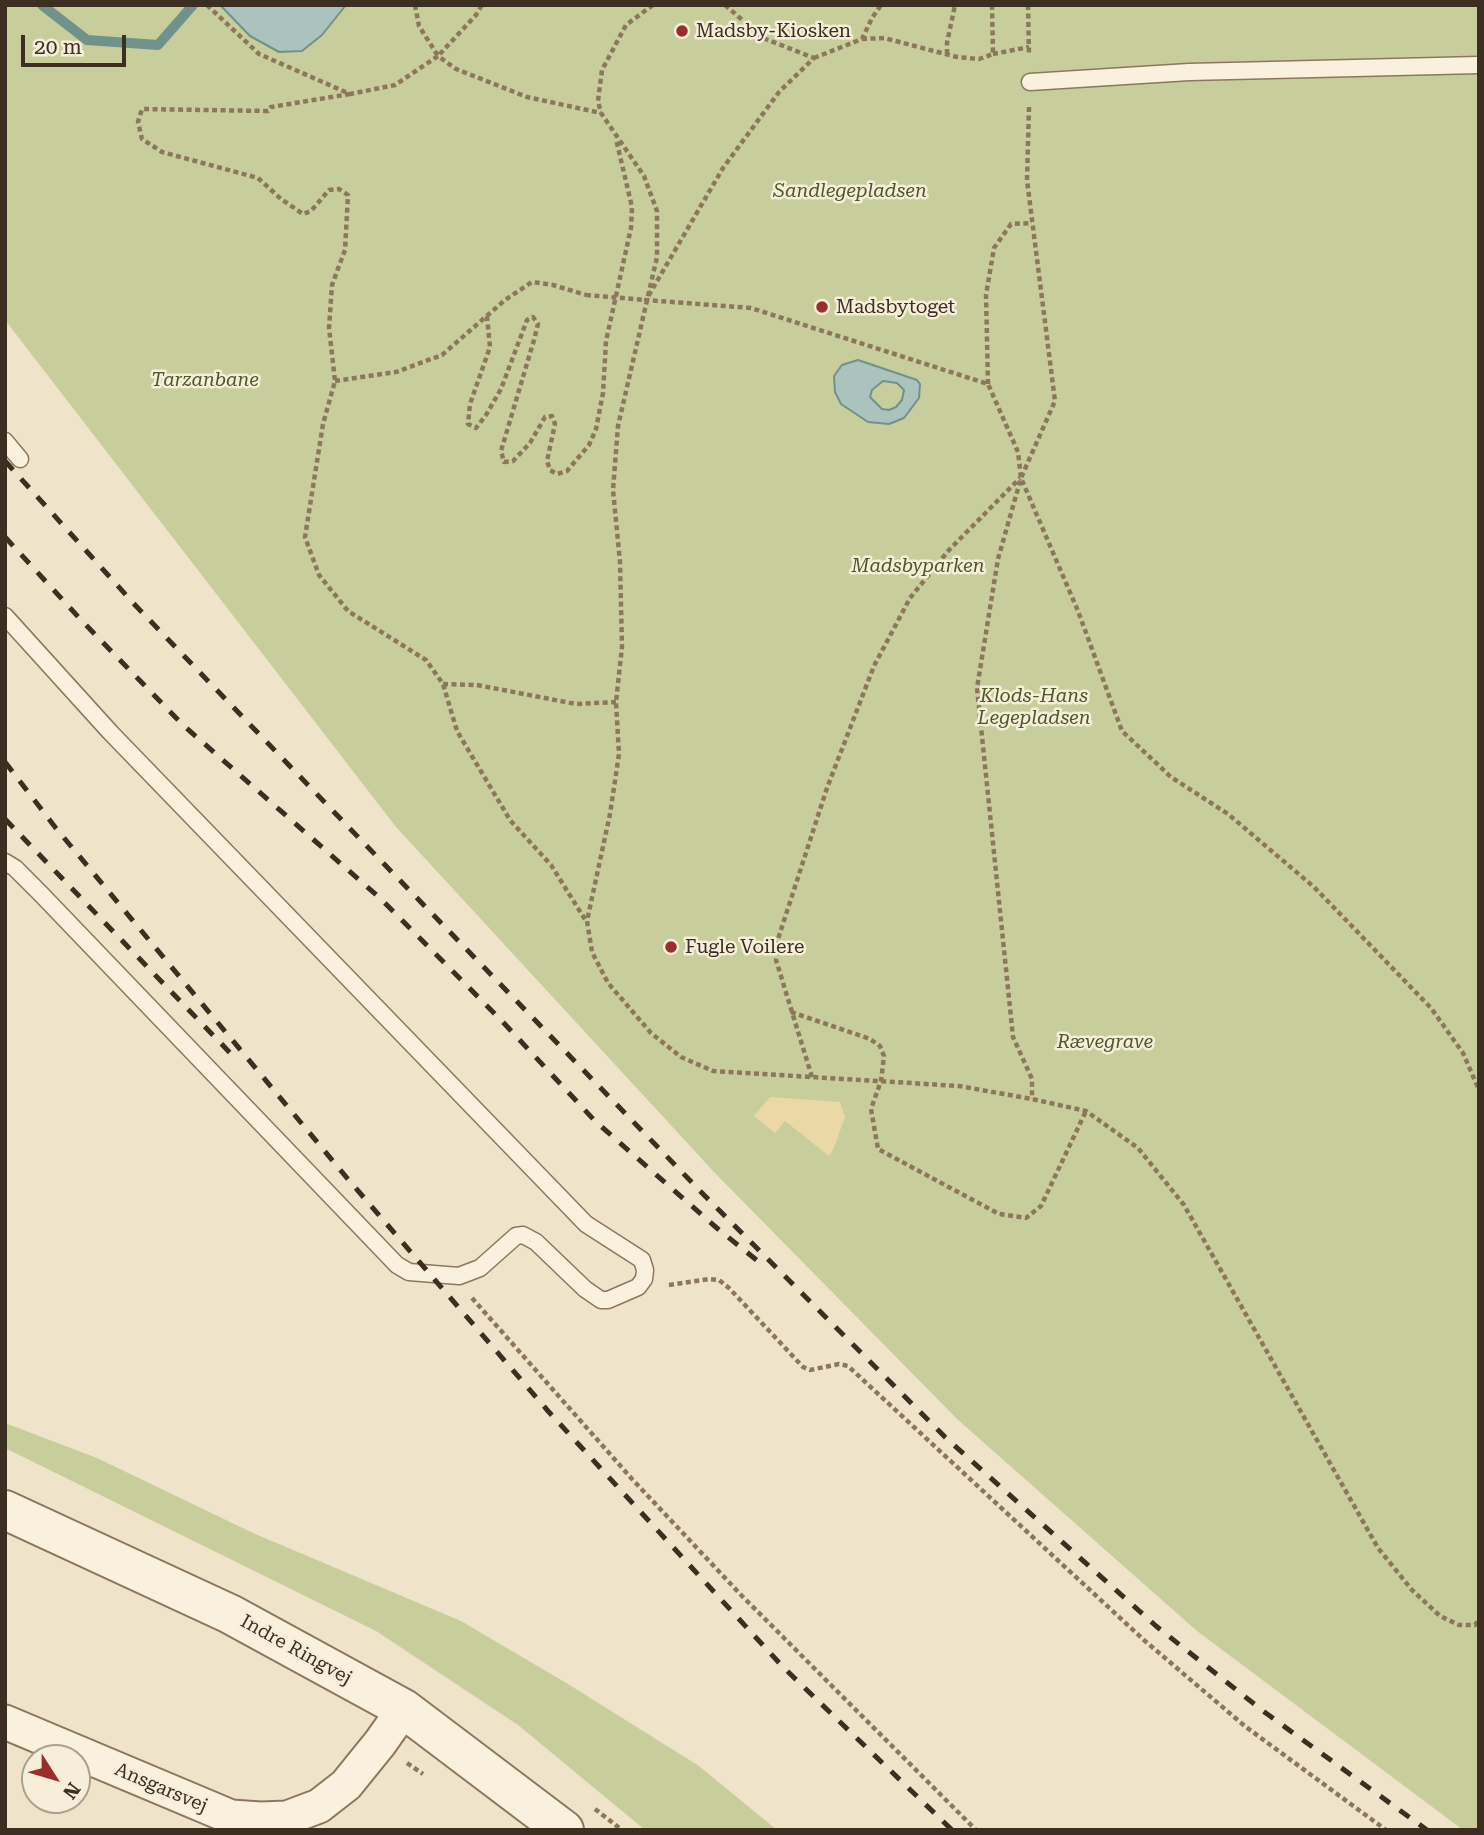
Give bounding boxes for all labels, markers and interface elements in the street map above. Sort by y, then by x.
place label: Madsby-Kiosken [696,20,851,42]
scale bar [24,21,130,65]
marker: Madsby-Kiosken [674,23,690,39]
text: 20 m [34,35,82,59]
park label: Sandlegepladsen [773,180,927,202]
place label: Madsbytoget [836,296,955,318]
marker: Madsbytoget [814,299,830,315]
park label: Tarzanbane [151,369,259,391]
park label: Madsbyparken [852,555,984,577]
park label: Klods-Hans Legepladsen [978,685,1090,729]
place label: Fugle Voilere [685,936,804,958]
marker: Fugle Voilere [663,939,679,955]
park label: Rævegrave [1057,1031,1153,1053]
street label: Indre Ringvej [236,1610,356,1690]
north arrow [21,1744,91,1814]
street label: Ansgarsvej [111,1758,211,1818]
text: N [58,1778,85,1803]

